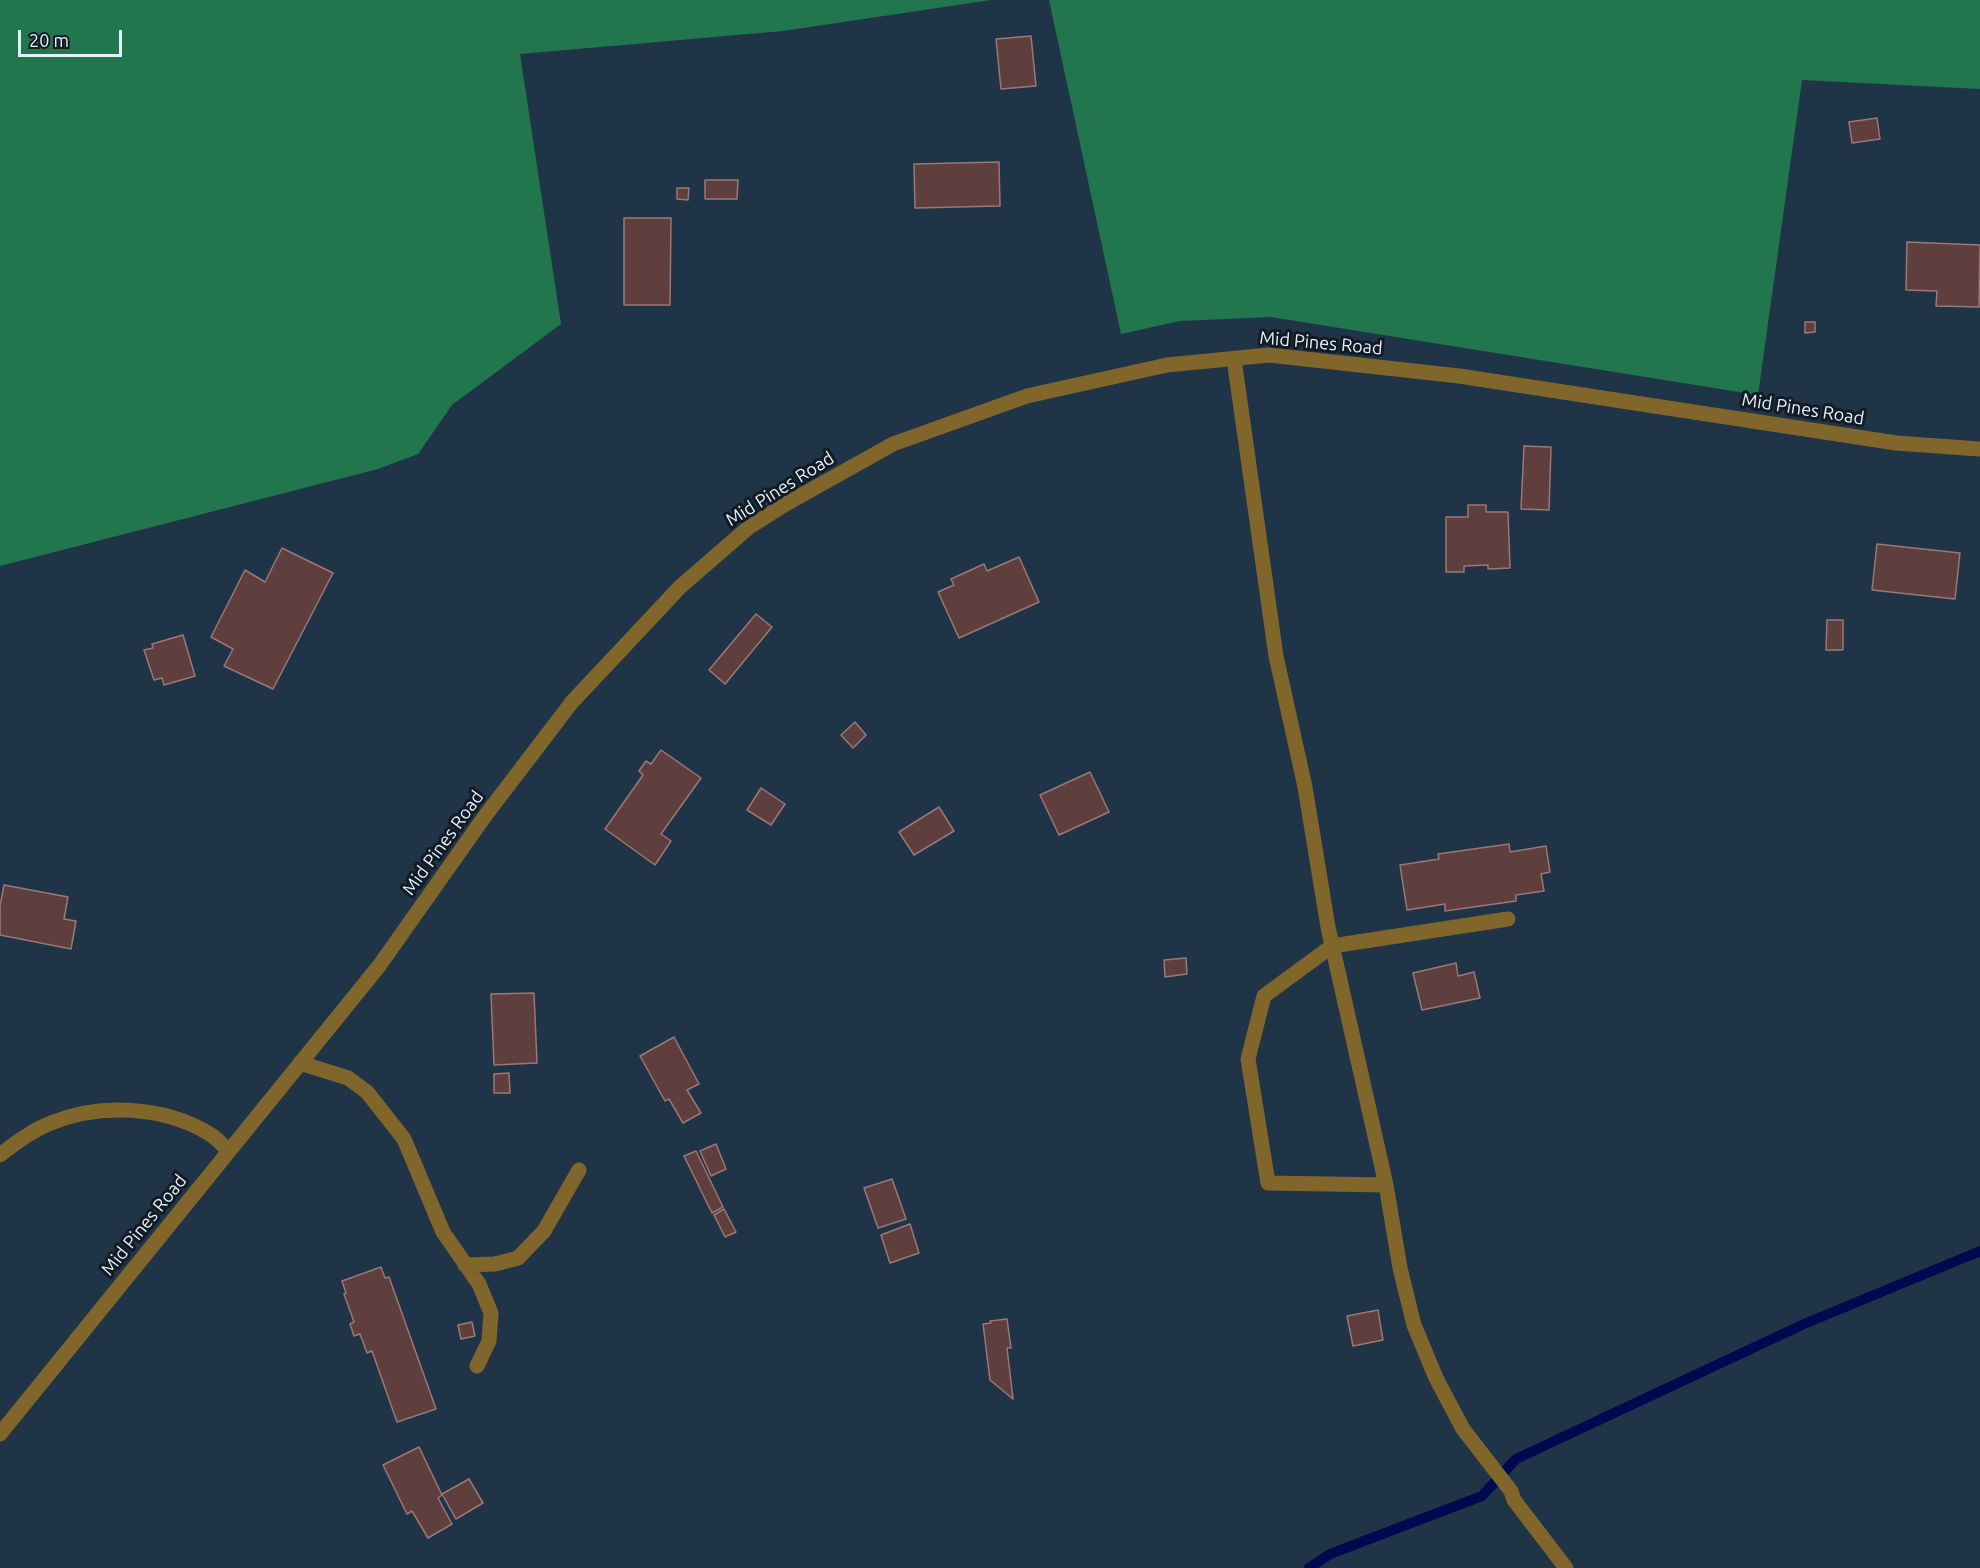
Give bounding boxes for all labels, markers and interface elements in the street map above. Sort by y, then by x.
scale bar [21,18,124,56]
text: 20 m [29,30,69,50]
street label: Mid Pines Road [1259,327,1383,359]
street label: Mid Pines Road [1740,389,1866,429]
street label: Mid Pines Road [722,447,838,531]
street label: Mid Pines Road [398,787,488,899]
street label: Mid Pines Road [97,1170,191,1280]

